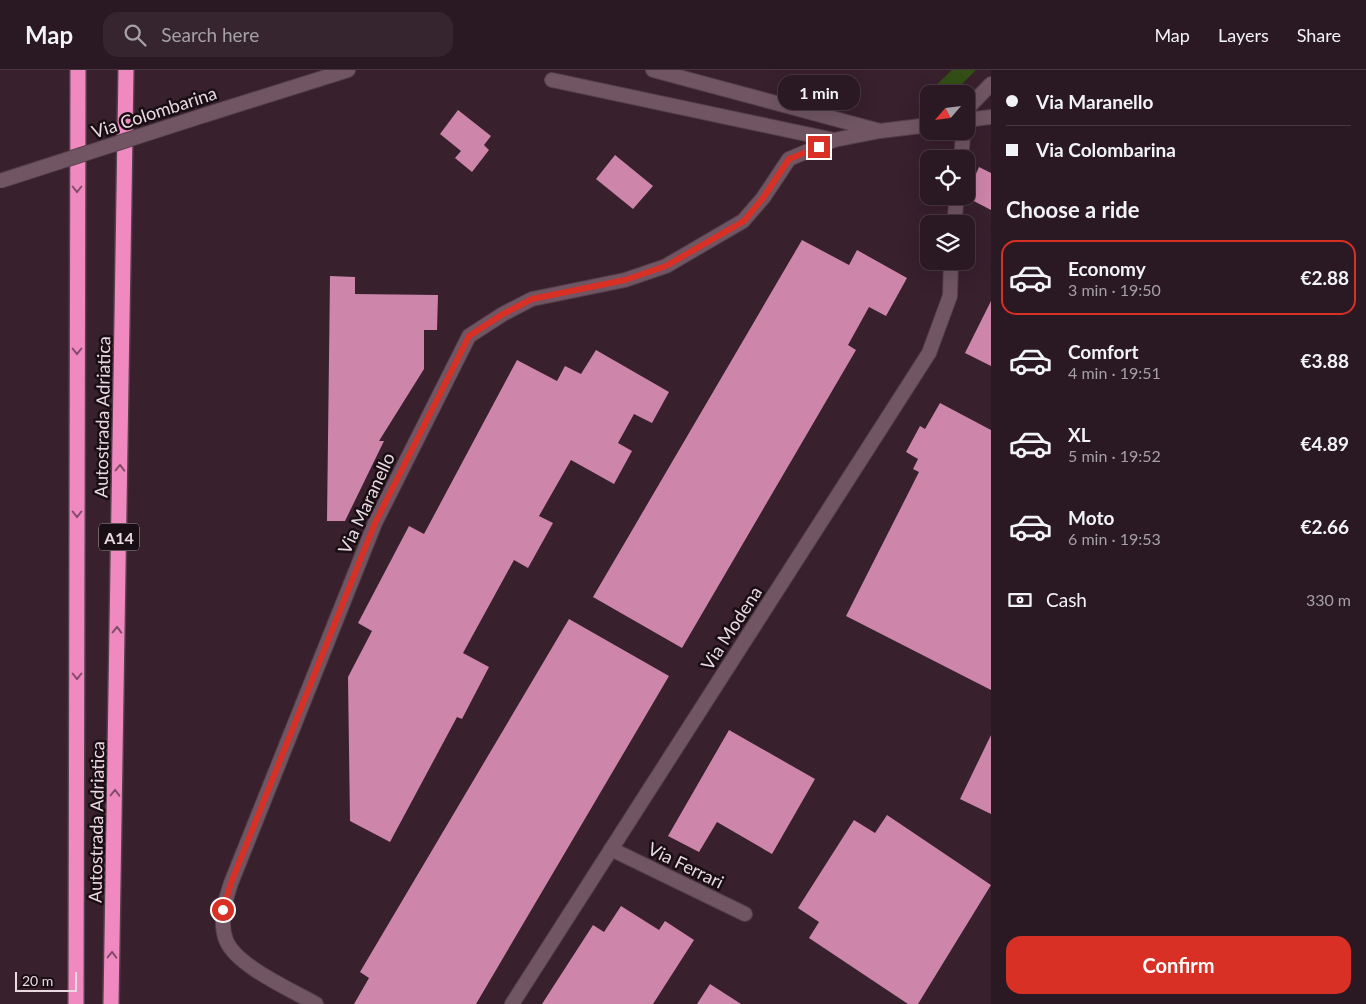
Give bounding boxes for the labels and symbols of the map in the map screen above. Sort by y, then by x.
callout: 1 min [778,75,860,110]
street label: Via Colombarina [89,81,219,143]
north arrow [920,85,975,140]
route end [808,136,830,158]
one-way arrow [72,185,82,193]
street label: Autostrada Adriatica [90,336,114,498]
one-way arrow [72,348,82,355]
street label: Via Maranello [333,449,399,557]
one-way arrow [115,464,125,472]
one-way arrow [72,510,82,518]
road number: A14 [99,524,139,551]
street label: Via Modena [696,582,766,674]
one-way arrow [112,626,123,634]
one-way arrow [72,672,82,680]
street label: Autostrada Adriatica [84,741,108,903]
one-way arrow [110,789,120,796]
street label: Via Ferrari [644,837,728,893]
route start [212,899,234,921]
one-way arrow [107,951,117,959]
scale bar [15,969,78,992]

